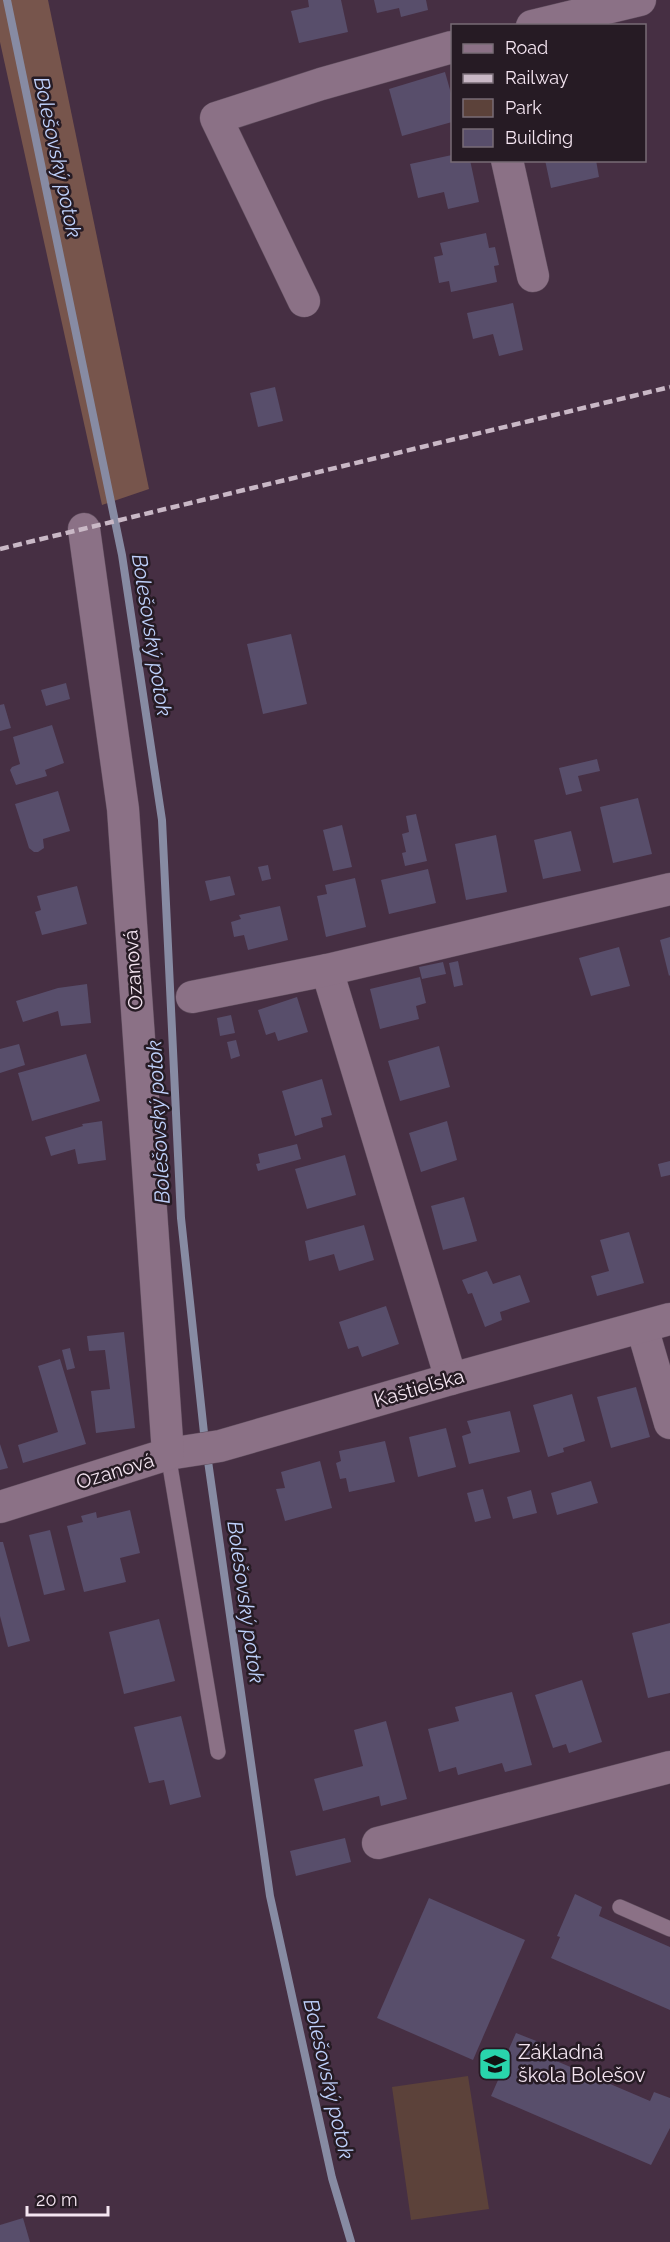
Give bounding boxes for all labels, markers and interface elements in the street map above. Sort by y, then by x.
legend [451,24,646,162]
text: Road [505,37,548,58]
text: Railway [505,67,569,88]
water label: Bolešovský potok [29,74,87,240]
text: Park [505,97,542,118]
text: Building [505,127,573,148]
water label: Bolešovský potok [127,552,177,718]
street label: Ozanová [118,929,148,1011]
water label: Bolešovský potok [141,1040,175,1204]
street label: Kaštieľska [371,1364,467,1412]
street label: Ozanová [73,1448,157,1494]
water label: Bolešovský potok [222,1519,270,1685]
water label: Bolešovský potok [298,1996,360,2162]
place label: Základná škola Bolešov [518,2040,646,2087]
school or university icon: Základná škola Bolešov [477,2046,513,2082]
scale bar [27,2179,108,2217]
text: 20 m [36,2189,78,2210]

